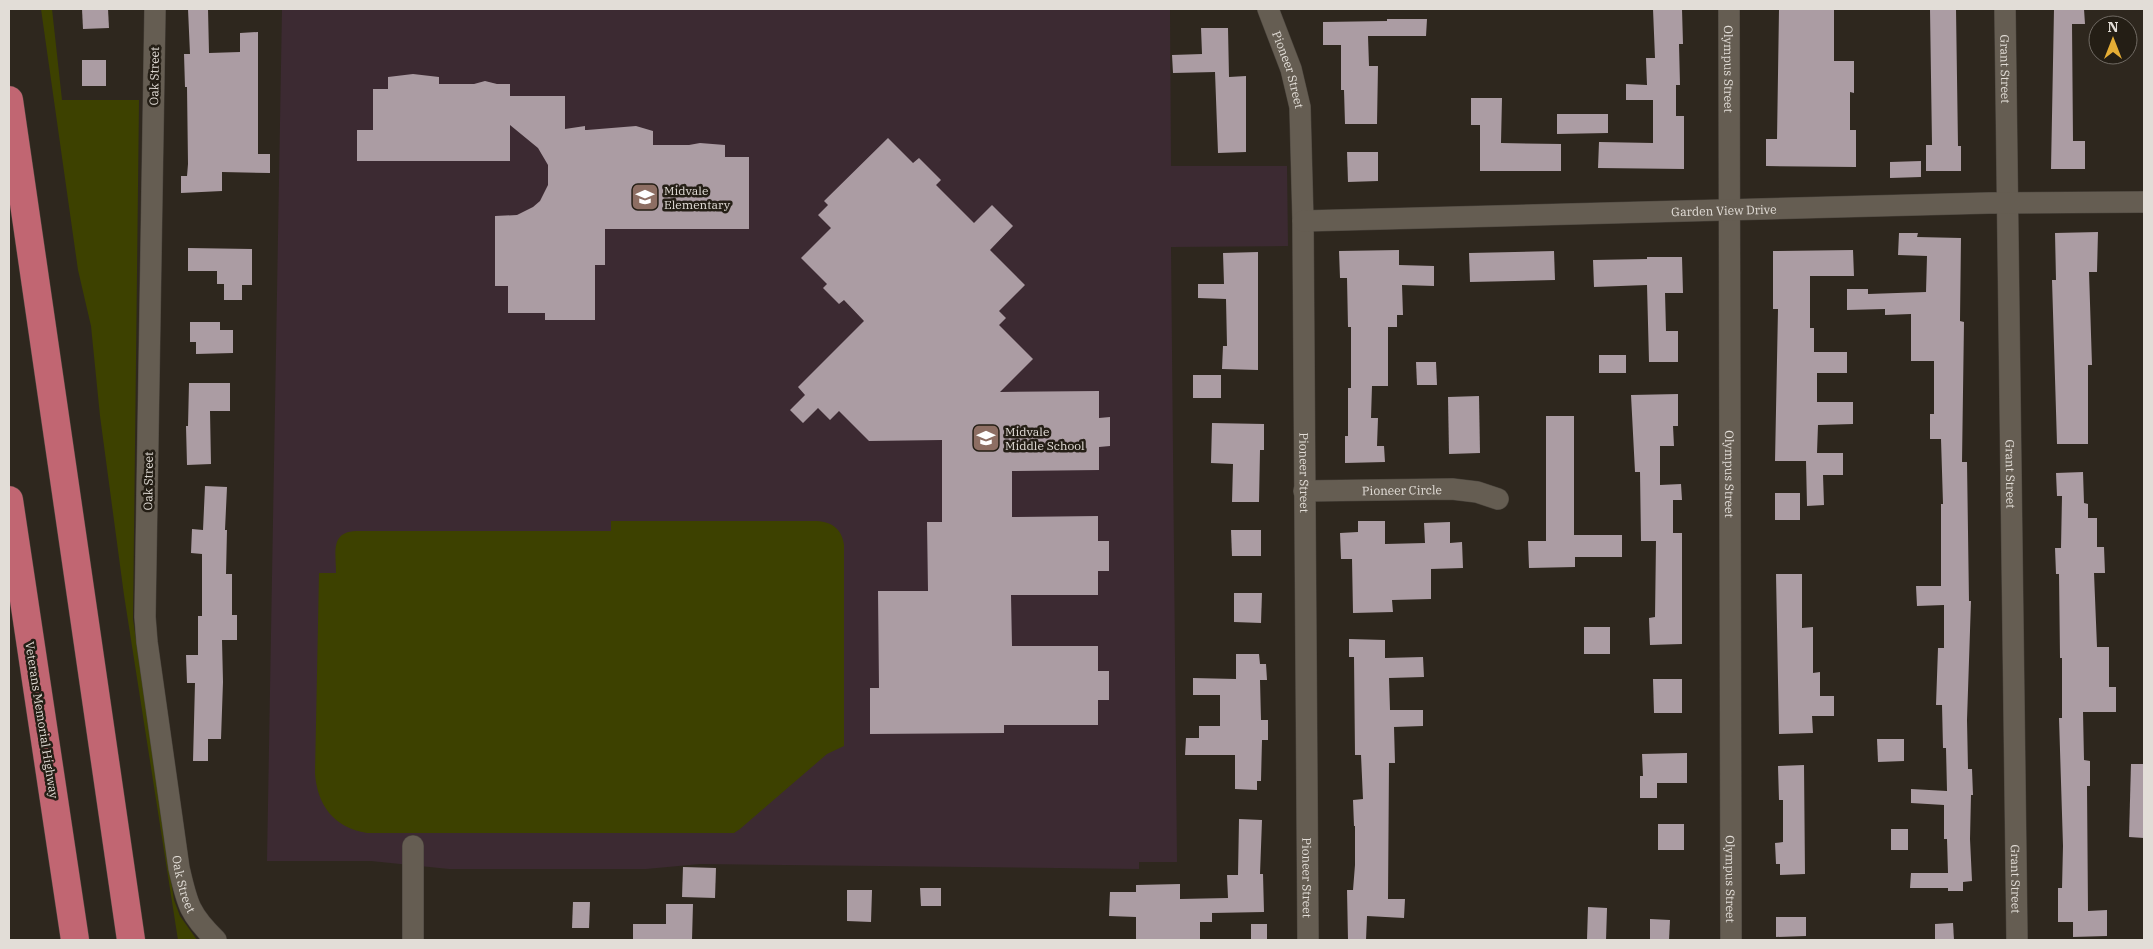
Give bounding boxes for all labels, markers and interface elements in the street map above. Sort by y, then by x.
north arrow [2088,15,2138,65]
text: N [2107,18,2119,36]
street label: Olympus Street [1722,25,1737,113]
street label: Pioneer Street [1269,28,1308,110]
street label: Grant Street [1998,34,2014,104]
street label: Oak Street [146,47,162,105]
school or university icon: Midvale Elementary [630,182,660,212]
place label: Midvale Elementary [664,183,731,212]
street label: Garden View Drive [1671,201,1777,219]
school or university icon: Midvale Middle School [971,423,1001,453]
place label: Midvale Middle School [1005,424,1085,453]
street label: Olympus Street [1722,430,1738,518]
street label: Pioneer Street [1297,432,1313,513]
street label: Grant Street [2003,439,2019,509]
street label: Oak Street [140,452,156,510]
street label: Pioneer Circle [1362,482,1442,498]
street label: Veterans Memorial Highway [22,640,62,800]
street label: Olympus Street [1723,835,1738,923]
street label: Pioneer Street [1300,837,1315,918]
street label: Grant Street [2008,844,2024,914]
street label: Oak Street [170,854,199,915]

